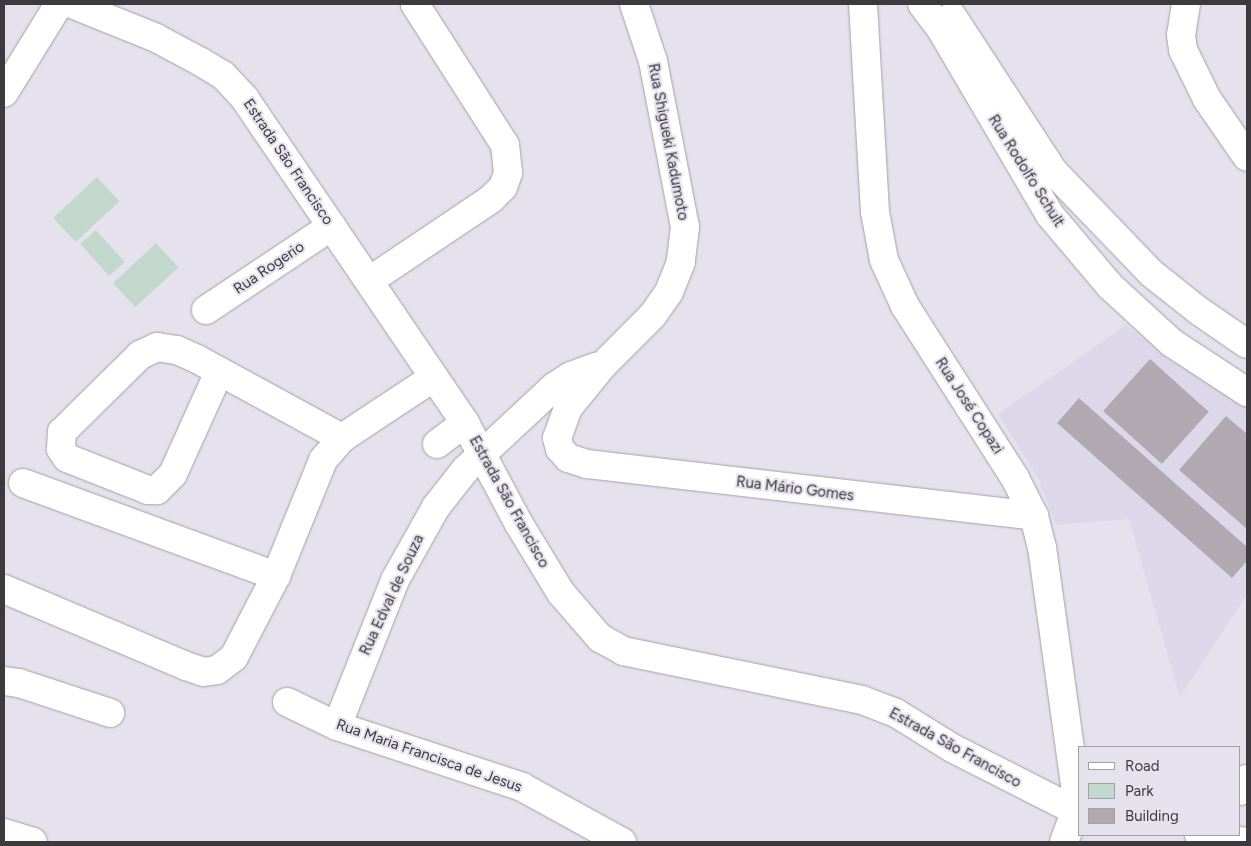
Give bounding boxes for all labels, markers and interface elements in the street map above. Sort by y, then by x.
street label: Rua Shigueki Kadumoto [644,62,692,222]
street label: Estrada São Francisco [239,96,337,228]
street label: Rua Rodolfo Schult [984,112,1068,230]
street label: Rua Rogerio [230,238,308,298]
street label: Rua José Copazi [931,354,1007,458]
street label: Estrada São Francisco [465,433,553,571]
street label: Rua Mário Gomes [735,473,855,505]
street label: Rua Edval de Souza [356,532,428,658]
street label: Estrada São Francisco [886,704,1024,792]
street label: Rua Maria Francisca de Jesus [334,716,524,796]
legend [1078,746,1241,836]
text: Road [1125,757,1160,775]
text: Park [1125,782,1154,800]
text: Building [1125,807,1179,825]

